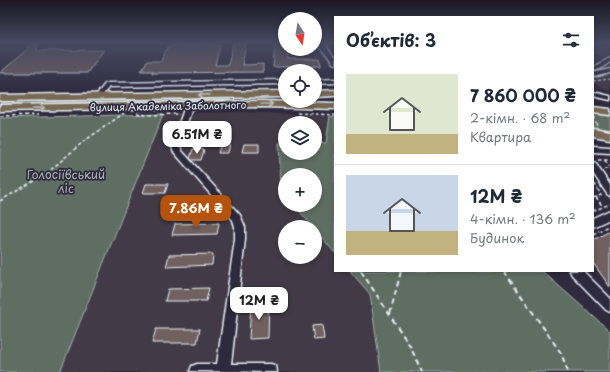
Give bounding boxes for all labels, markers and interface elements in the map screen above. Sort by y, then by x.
north arrow [278,12,322,56]
map controls [278,12,322,264]
text: Об’єктів: 3 [346,27,436,53]
icon: filters [560,29,582,51]
button: locate [278,64,322,108]
text: 7 860 000 ₴ [470,82,576,108]
icon: home [378,90,426,138]
one-way arrow [198,91,211,99]
street label: вулиця Академіка Заболотного [90,97,247,114]
one-way arrow [260,100,273,108]
one-way arrow [32,104,45,112]
text: 2-кімн. · 68 m² [470,108,570,127]
button: layers [278,116,322,160]
pin: 6.51M ₴ [160,121,234,155]
text: 6.51M ₴ [172,124,222,143]
text: Квартира [470,127,531,146]
park label: Голосіївський ліс [27,165,105,197]
button: + [278,168,322,212]
text: 12M ₴ [470,183,522,209]
icon: home [378,191,426,239]
pin: 7.86M ₴ [159,195,233,229]
text: 7.86M ₴ [169,198,223,217]
text: 4-кімн. · 136 m² [470,209,576,228]
button: − [278,220,322,264]
text: Будинок [470,228,524,247]
pin: 12M ₴ [231,287,287,321]
text: 12M ₴ [239,290,279,309]

